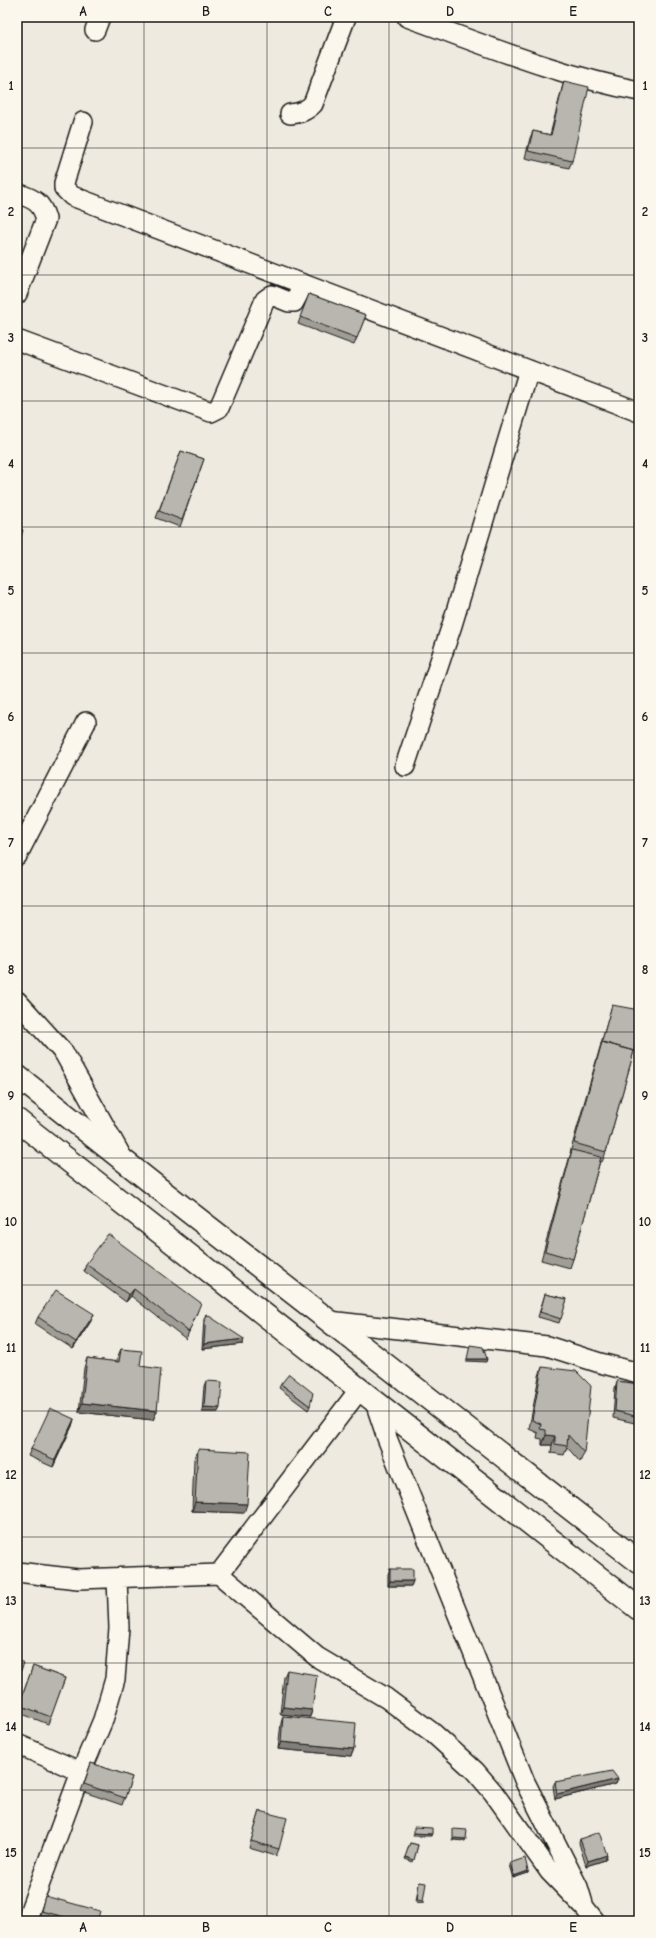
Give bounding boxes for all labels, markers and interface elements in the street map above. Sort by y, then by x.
text: A [79,4,87,19]
text: B [202,4,210,19]
text: C [324,4,332,19]
text: D [446,4,454,19]
text: E [569,4,577,19]
text: 1 [8,78,14,93]
text: 1 [642,78,648,93]
text: 2 [8,204,14,219]
text: 2 [642,204,648,219]
text: 3 [8,330,14,345]
text: 3 [642,330,648,345]
text: 4 [8,456,14,471]
text: 4 [642,456,648,471]
text: 5 [8,583,15,598]
text: 5 [642,583,649,598]
text: 6 [8,709,15,724]
text: 6 [642,709,649,724]
text: 7 [8,835,14,850]
text: 7 [642,835,648,850]
text: 8 [8,962,14,977]
text: 8 [642,962,648,977]
text: 9 [8,1088,15,1103]
text: 9 [642,1088,649,1103]
text: 10 [5,1214,17,1229]
text: 10 [639,1214,651,1229]
text: 11 [6,1340,16,1355]
text: 11 [640,1340,650,1355]
text: 12 [5,1467,17,1482]
text: 12 [639,1467,651,1482]
text: 13 [5,1593,17,1608]
text: 13 [639,1593,651,1608]
text: 14 [5,1719,17,1734]
text: 14 [639,1719,651,1734]
text: 15 [5,1845,17,1860]
text: 15 [639,1845,651,1860]
text: A [79,1920,87,1935]
text: B [202,1920,210,1935]
text: C [324,1920,332,1935]
text: D [446,1920,454,1935]
text: E [569,1920,577,1935]

